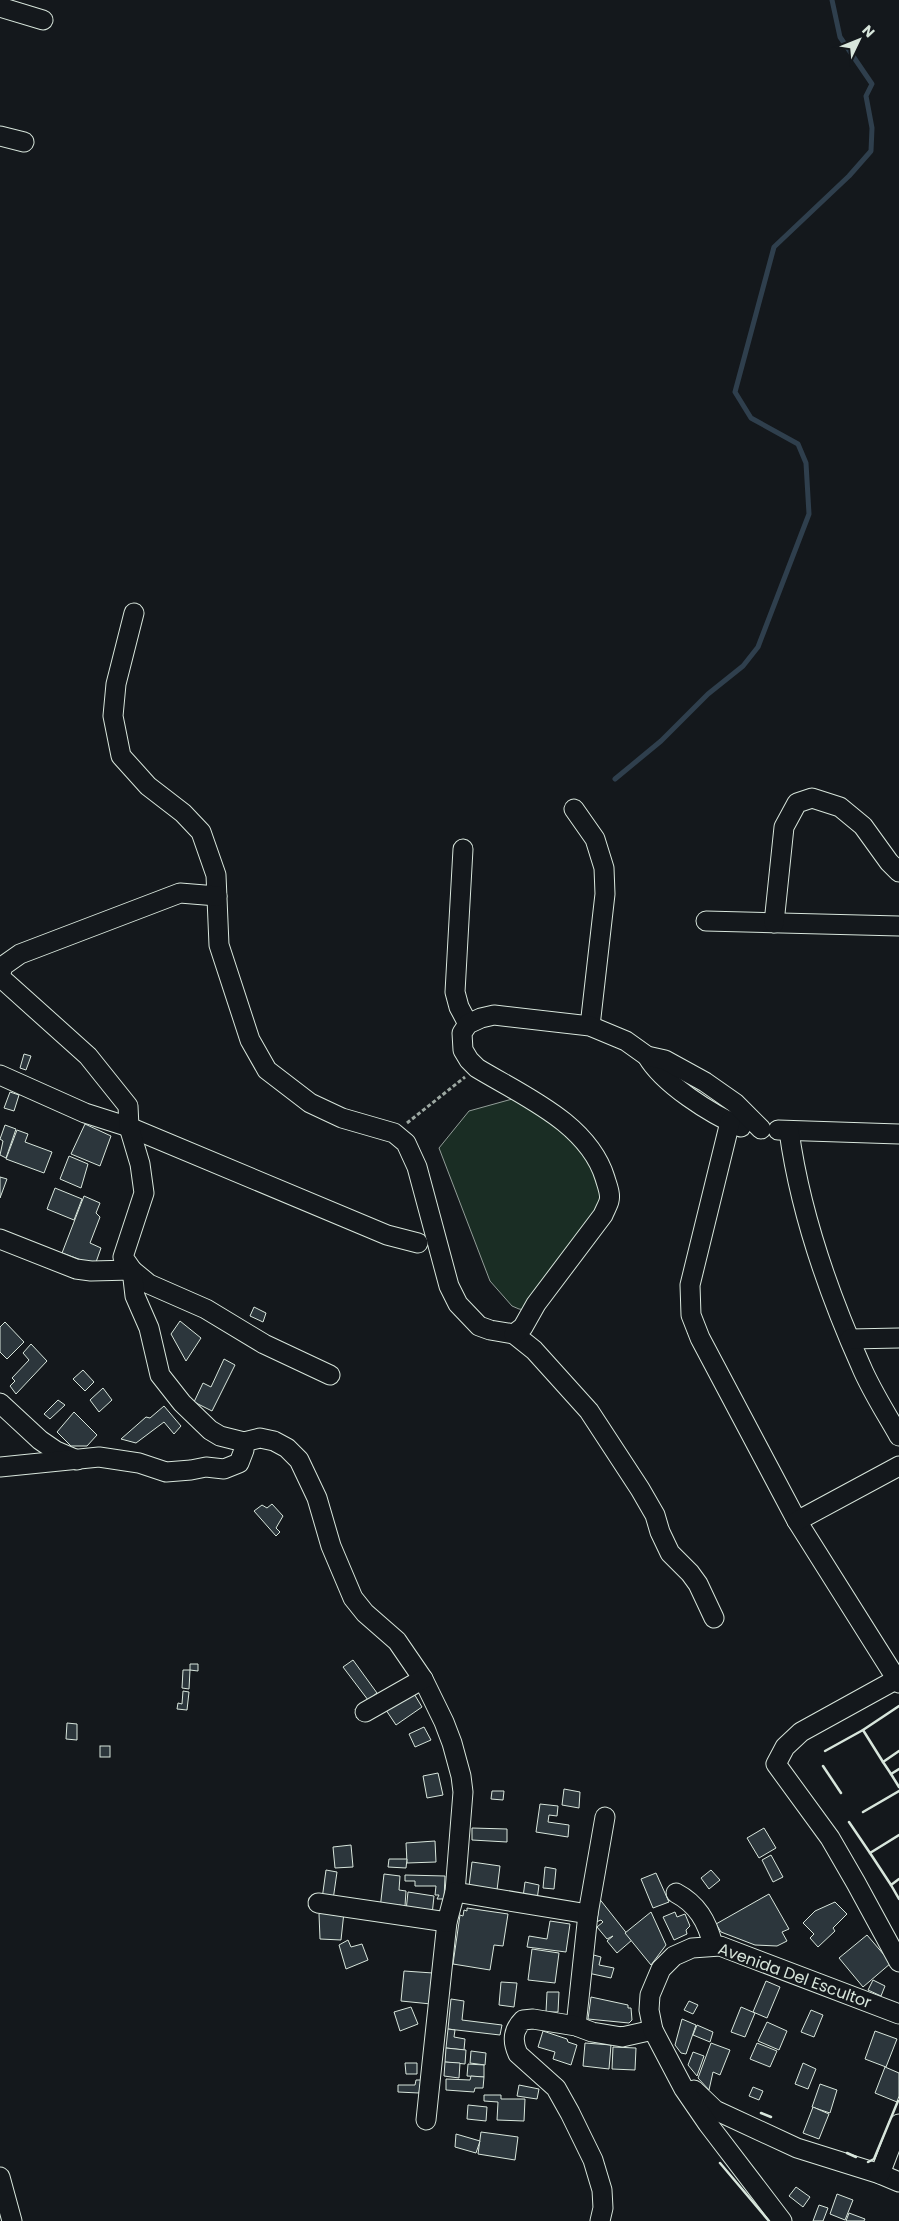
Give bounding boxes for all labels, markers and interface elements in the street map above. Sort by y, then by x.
north arrow [834,15,884,65]
text: N [858,20,879,42]
street label: Avenida Del Escultor [715,1937,875,2014]

